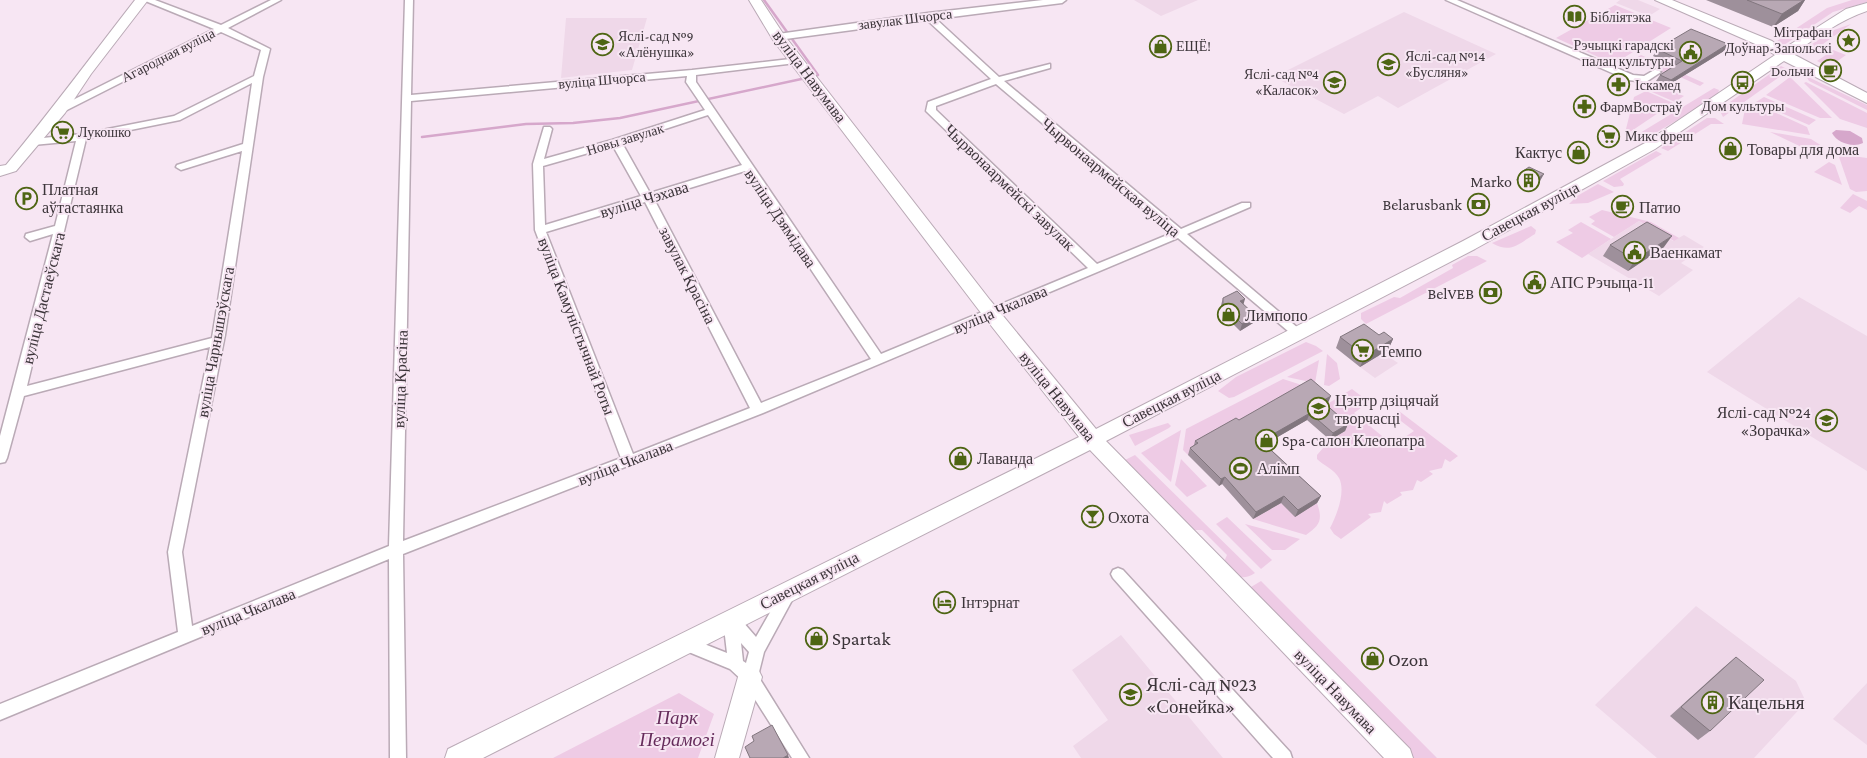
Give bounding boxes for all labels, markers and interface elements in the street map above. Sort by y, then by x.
street label: завулак Шчорса [857,5,954,33]
library icon: Бібліятэка [1562,5,1586,29]
place label: Бібліятэка [1590,9,1652,25]
street label: Агародная вуліца [119,24,218,85]
place label: Мітрафан Доўнар-Запольскі [1725,24,1833,56]
street label: вуліца Навумава [769,27,850,126]
place label: Яслі-сад №9 «Алёнушка» [618,28,695,60]
place icon: Мітрафан Доўнар-Запольскі [1836,28,1860,52]
school or university icon: Яслі-сад №9 «Алёнушка» [590,32,614,56]
shop icon: ЕЩЁ! [1148,34,1172,58]
place label: Рэчыцкі гарадскі палац культуры [1573,37,1675,69]
place label: ЕЩЁ! [1176,38,1211,54]
public building icon: Рэчыцкі гарадскі палац культуры [1678,41,1702,65]
place label: Яслі-сад №14 «Бусляня» [1405,48,1485,80]
school or university icon: Яслі-сад №14 «Бусляня» [1377,52,1401,76]
cafe icon: Doльчи [1818,59,1842,83]
place label: Doльчи [1771,63,1815,79]
place label: Яслі-сад №4 «Каласок» [1244,66,1319,98]
street label: вуліца Шчорса [558,68,647,92]
school or university icon: Яслі-сад №4 «Каласок» [1323,70,1347,94]
bus stop icon: Дом культуры [1731,71,1755,95]
pharmacy icon: Іскамед [1607,73,1631,97]
place label: Іскамед [1635,77,1681,93]
pharmacy icon: ФармВостраў [1572,95,1596,119]
place label: Дом культуры [1702,98,1785,114]
place label: ФармВостраў [1600,99,1682,115]
street label: Чырвонаармейская вуліца [1037,114,1183,241]
supermarket icon: Лукошко [50,120,74,144]
street label: Новы завулак [584,120,666,158]
street label: Чырвонаармейскі завулак [941,121,1078,255]
place label: Лукошко [78,124,131,140]
supermarket icon: Микс фреш [1597,124,1621,148]
place label: Микс фреш [1625,128,1694,144]
shop icon: Товары для дома [1719,137,1743,161]
shop icon: Кактус [1566,140,1590,164]
place label: Товары для дома [1747,141,1859,159]
place label: Кактус [1515,144,1562,162]
street label: вуліца Дзямідава [741,166,820,271]
building icon: Marko [1516,169,1540,193]
place label: Marko [1470,173,1512,190]
street label: вуліца Чэхава [598,178,691,222]
street label: Савецкая вуліца [1478,179,1583,245]
place label: Платная аўтастаянка [42,181,123,217]
parking icon: Платная аўтастаянка [14,186,38,210]
bank icon: Belarusbank [1466,192,1490,216]
cafe icon: Патио [1611,195,1635,219]
place label: Belarusbank [1382,196,1462,213]
place label: Патио [1639,199,1681,216]
street label: завулак Красіна [655,224,719,327]
street label: вуліца Дастаеўскага [19,230,69,366]
street label: вуліца Камуністычнай Роты [534,235,618,418]
public building icon: Ваенкамат [1622,240,1646,264]
place label: Ваенкамат [1650,244,1722,261]
street label: вуліца Чарнышэўскага [194,265,238,419]
public building icon: АПС Рэчыца-11 [1522,270,1546,294]
place label: АПС Рэчыца-11 [1550,274,1654,292]
bank icon: BelVEB [1478,281,1502,305]
street label: вуліца Чкалава [951,282,1050,338]
place label: BelVEB [1427,285,1474,302]
shop icon: Лимпопо [1217,303,1241,327]
place label: Лимпопо [1245,307,1308,324]
street label: вуліца Красіна [390,330,412,429]
supermarket icon: Темпо [1351,339,1375,363]
place label: Темпо [1379,343,1422,360]
street label: вуліца Навумава [1015,348,1099,445]
street label: Савецкая вуліца [1119,366,1224,431]
place label: Цэнтр дзіцячай творчасці [1335,392,1439,428]
school or university icon: Цэнтр дзіцячай творчасці [1307,397,1331,421]
place label: Яслі-сад №24 «Зорачка» [1717,404,1811,440]
school or university icon: Яслі-сад №24 «Зорачка» [1815,409,1839,433]
shop icon: Spa-салон Клеопатра [1254,428,1278,452]
place label: Spa-салон Клеопатра [1282,432,1425,450]
street label: вуліца Чкалава [575,437,675,489]
shop icon: Лаванда [949,446,973,470]
place label: Лаванда [977,450,1033,468]
sports icon: Алімп [1229,456,1253,480]
place label: Алімп [1257,460,1300,477]
bar icon: Охота [1080,505,1104,529]
place label: Охота [1108,509,1149,526]
street label: Савецкая вуліца [757,548,862,613]
street label: вуліца Чкалава [199,585,298,639]
hotel icon: Інтэрнат [933,590,957,614]
place label: Інтэрнат [961,594,1019,612]
shop icon: Spartak [804,626,828,650]
place label: Spartak [832,628,891,649]
street label: вуліца Навумава [1290,646,1380,738]
shop icon: Ozon [1360,647,1384,671]
place label: Ozon [1388,649,1428,670]
place label: Яслі-сад №23 «Сонейка» [1146,674,1257,717]
school or university icon: Яслі-сад №23 «Сонейка» [1118,683,1142,707]
building icon: Кацельня [1700,690,1724,714]
place label: Кацельня [1728,692,1805,713]
park label: Парк Перамогі [638,707,715,750]

